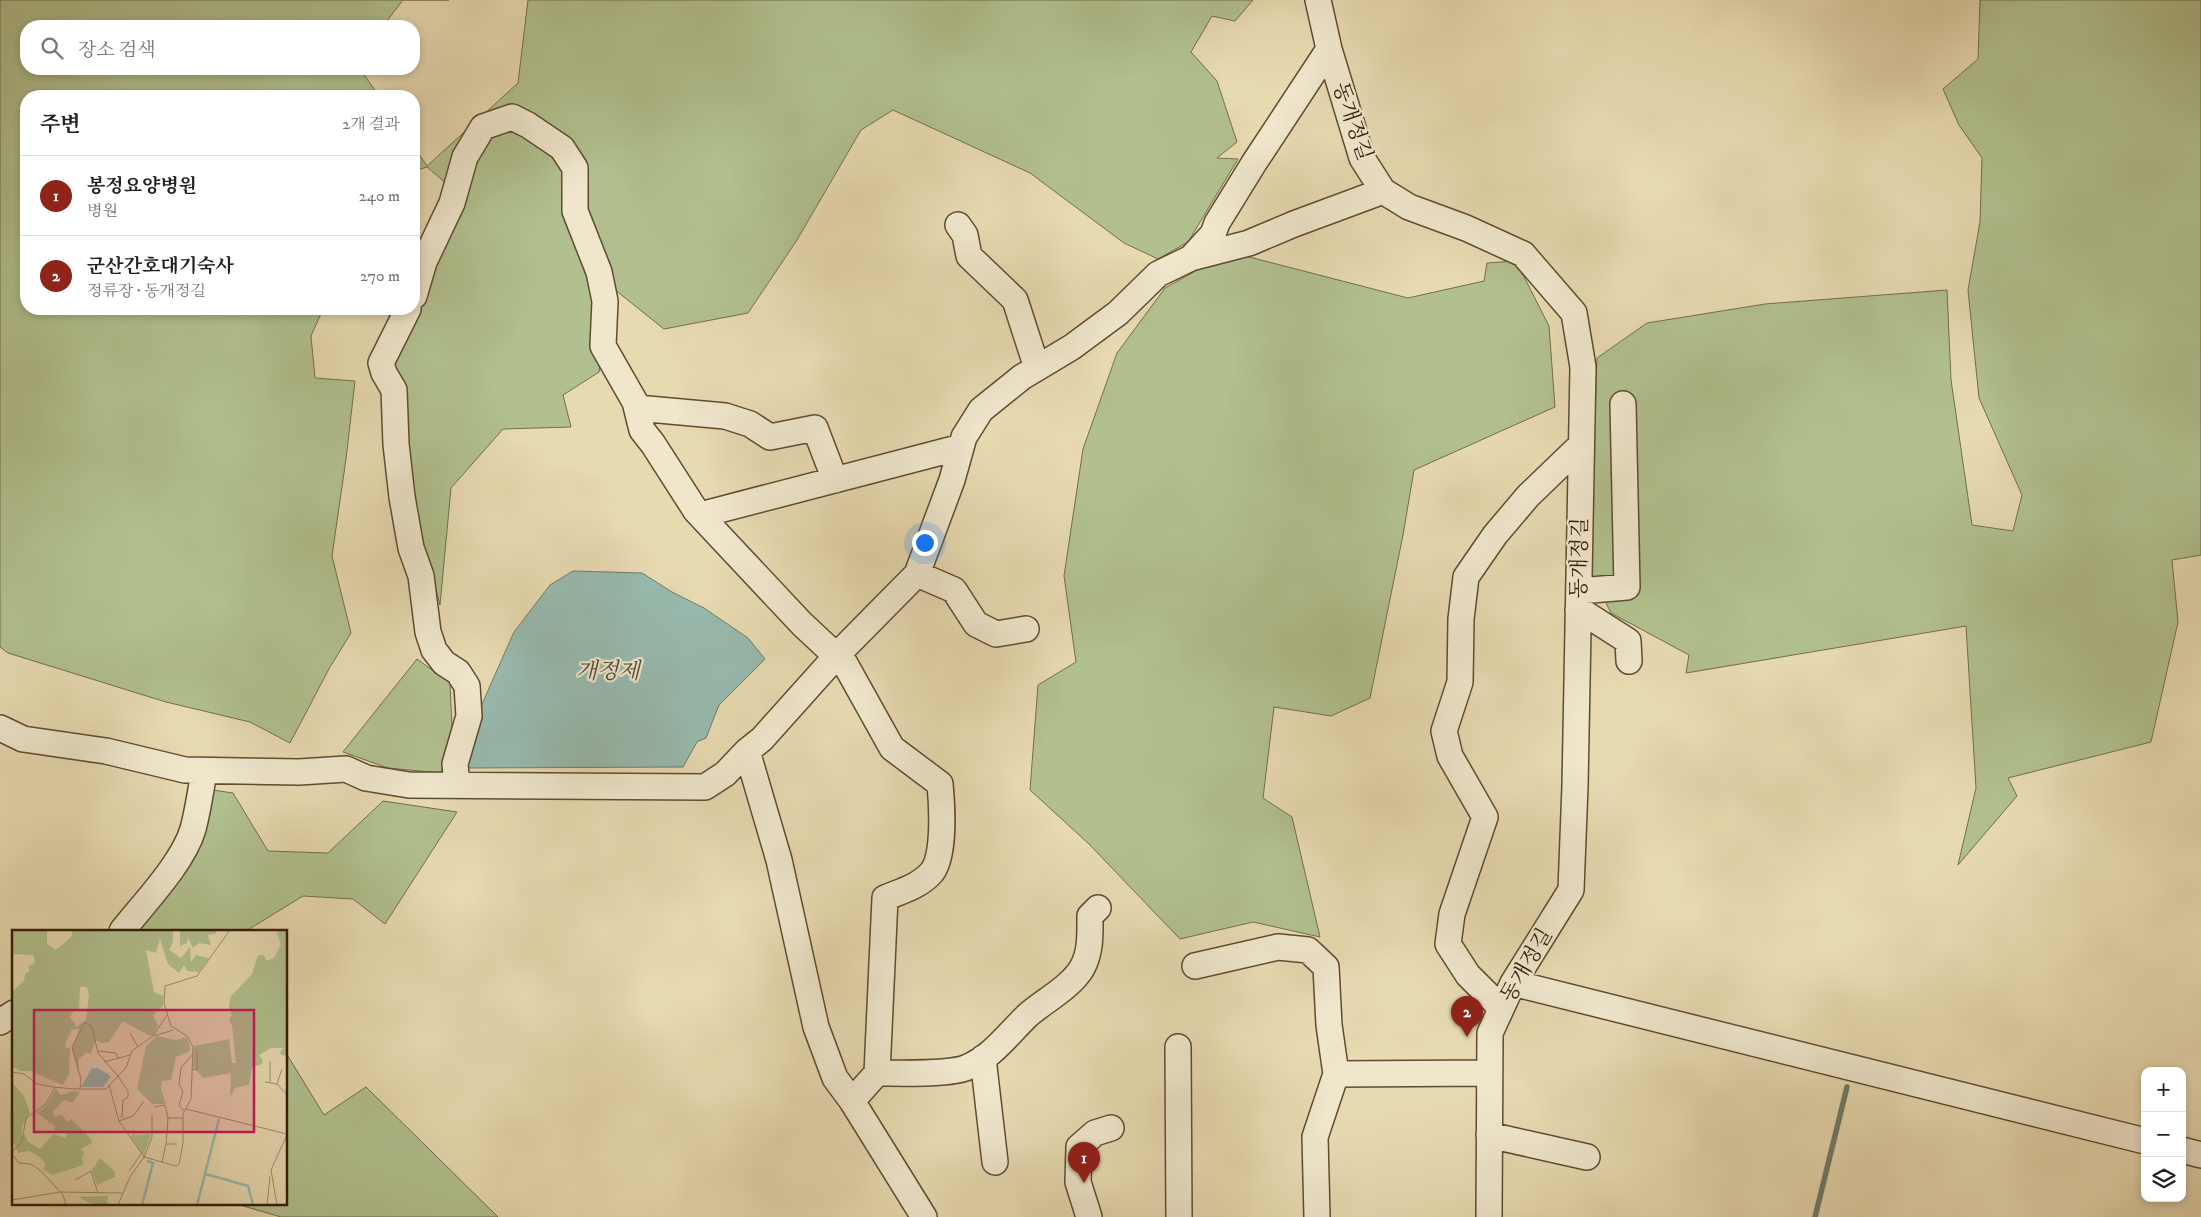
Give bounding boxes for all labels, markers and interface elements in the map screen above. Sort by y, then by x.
search box [20,20,420,75]
icon: search [38,34,66,62]
text: 장소 검색 [78,39,156,62]
street label: 동개정길 [1327,79,1378,164]
text: 주변 [40,112,81,138]
text: 2개 결과 [342,114,400,134]
text: 봉정요양병원 [87,175,197,198]
text: 1 [53,186,59,206]
text: 240 m [359,186,400,206]
text: 병원 [87,201,118,221]
text: 군산간호대기숙사 [87,255,234,278]
text: 2 [52,266,60,286]
text: 270 m [360,266,400,286]
text: 정류장 · 동개정길 [87,281,206,301]
street label: 동개정길 [1566,517,1594,599]
your location [912,530,938,556]
water label: 개정제 [576,658,643,685]
street label: 동개정길 [1495,924,1558,1007]
inset map [12,930,288,1204]
pin: 2 [1451,996,1483,1037]
map controls [2141,1067,2186,1202]
button: + [2141,1067,2186,1112]
button: − [2141,1112,2186,1157]
pin: 1 [1068,1142,1100,1183]
button: layers [2141,1157,2186,1202]

